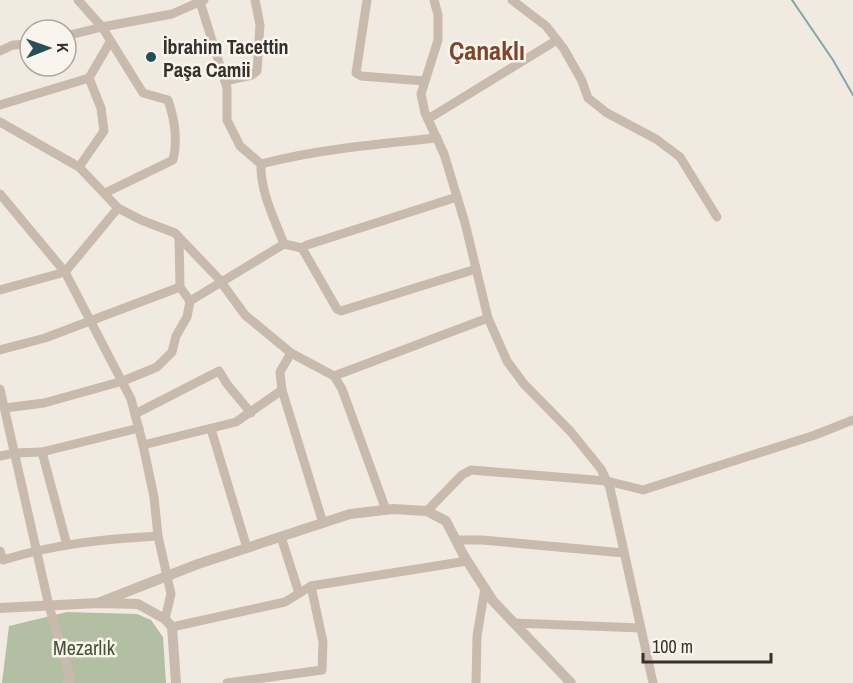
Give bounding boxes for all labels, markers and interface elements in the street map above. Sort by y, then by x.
north arrow [18,18,78,78]
place label: İbrahim Tacettin Paşa Camii [163,33,288,83]
district label: Çanaklı [449,33,525,68]
text: K [52,43,74,53]
marker: İbrahim Tacettin Paşa Camii [144,50,158,64]
scale bar [643,626,770,664]
park label: Mezarlık [53,634,116,661]
text: 100 m [652,634,693,659]

